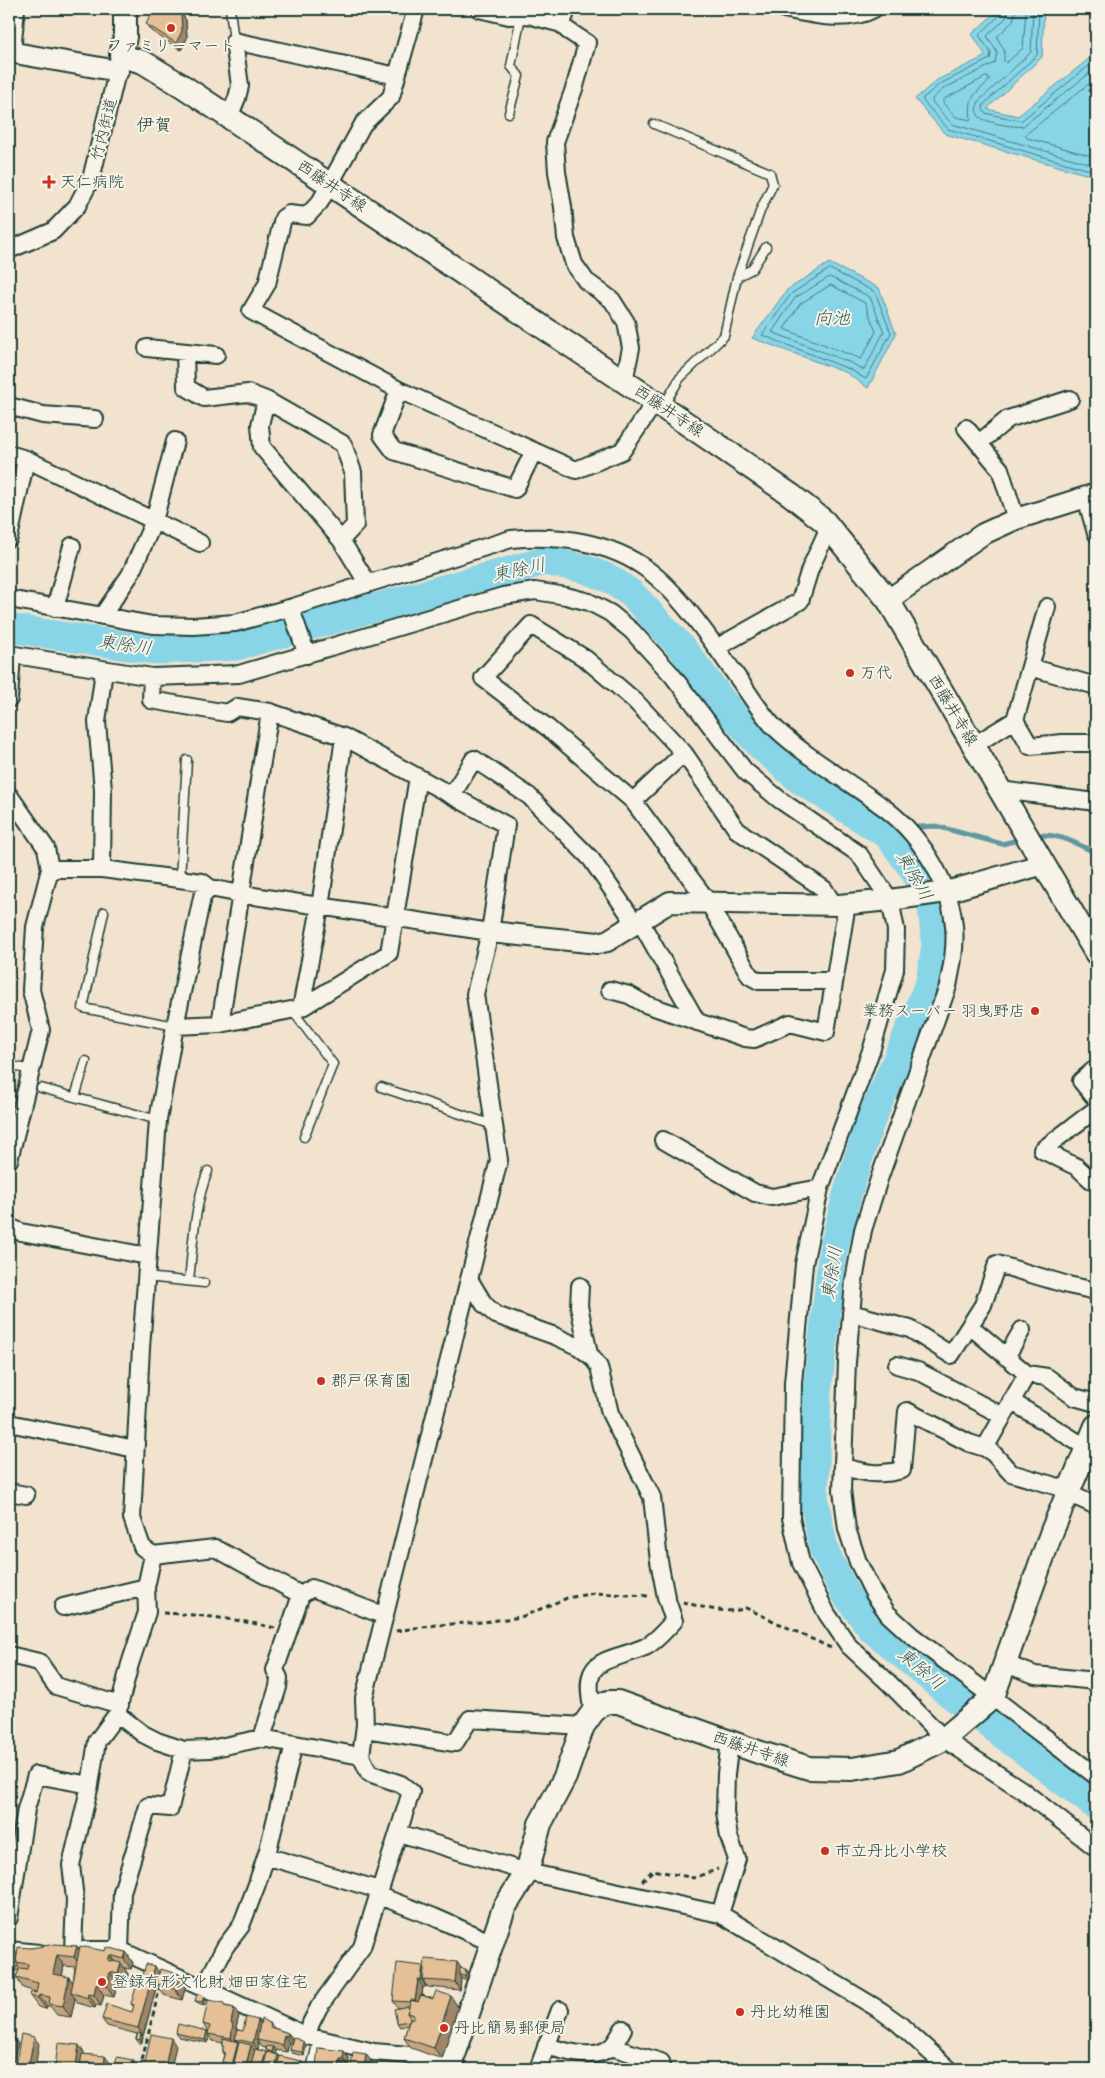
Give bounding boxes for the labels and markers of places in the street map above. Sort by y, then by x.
marker: ファミリーマート [165,22,177,34]
place label: ファミリーマート [107,36,235,56]
place label: 天仁病院 [60,172,124,192]
marker: 天仁病院 [42,175,56,189]
place label: 万代 [860,663,892,683]
marker: 万代 [844,667,856,679]
place label: 業務スーパー 羽曳野店 [862,1001,1025,1021]
marker: 業務スーパー 羽曳野店 [1029,1005,1041,1017]
place label: 郡戸保育園 [331,1371,411,1391]
marker: 郡戸保育園 [315,1375,327,1387]
place label: 市立丹比小学校 [835,1841,947,1861]
marker: 市立丹比小学校 [819,1845,831,1857]
place label: 登録有形文化財 畑田家住宅 [112,1972,307,1992]
marker: 登録有形文化財 畑田家住宅 [96,1976,108,1988]
place label: 丹比幼稚園 [750,2002,830,2022]
marker: 丹比幼稚園 [734,2006,746,2018]
place label: 丹比簡易郵便局 [454,2018,566,2038]
marker: 丹比簡易郵便局 [438,2022,450,2034]

